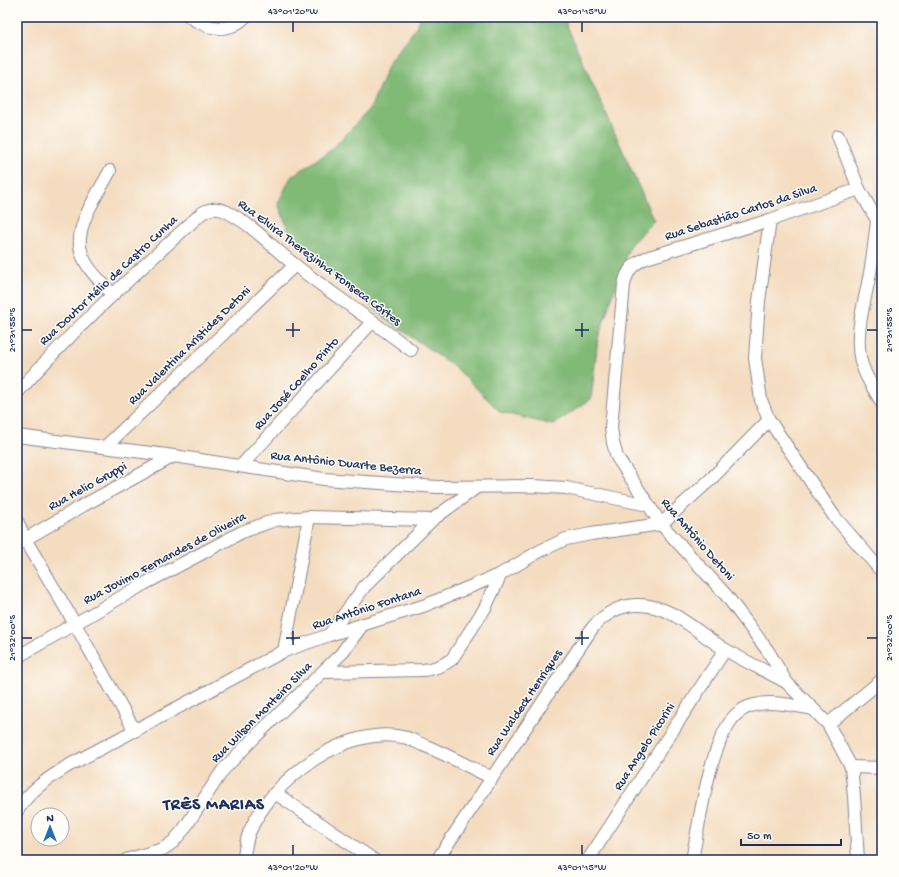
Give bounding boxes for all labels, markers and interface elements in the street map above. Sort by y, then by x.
text: 43°01'20"W [268,6,318,18]
text: 43°01'15"W [558,6,607,18]
street label: Rua Sebastião Carlos da Silva [663,181,820,245]
street label: Rua Elvira Therezinha Fonseca Côrtes [234,197,405,330]
street label: Rua Doutor Hélio de Castro Cunha [37,212,182,349]
street label: Rua Valentina Aristides Detoni [126,283,254,409]
text: 21°31'55"S [7,307,19,352]
text: 21°31'55"S [884,307,896,352]
street label: Rua José Coelho Pinto [251,334,343,434]
street label: Rua Antônio Duarte Bezerra [270,449,423,479]
street label: Rua Helio Gruppi [46,459,130,515]
street label: Rua Antônio Detoni [657,496,737,584]
street label: Rua Jovimo Fernandes de Oliveira [81,509,250,608]
street label: Rua Antônio Fontana [311,584,424,634]
text: 21°32'00"S [7,615,19,661]
text: 21°32'00"S [884,615,896,661]
street label: Rua Waldeck Henriques [484,646,567,759]
street label: Rua Wilson Monteiro Silva [208,659,316,767]
street label: Rua Angelo Picorini [611,700,679,794]
district label: TRÊS MARIAS [161,796,265,816]
north arrow [30,807,70,847]
text: N [46,813,54,825]
scale bar [741,821,841,847]
text: 50 m [747,830,772,844]
text: 43°01'20"W [268,862,318,874]
text: 43°01'15"W [558,862,607,874]

